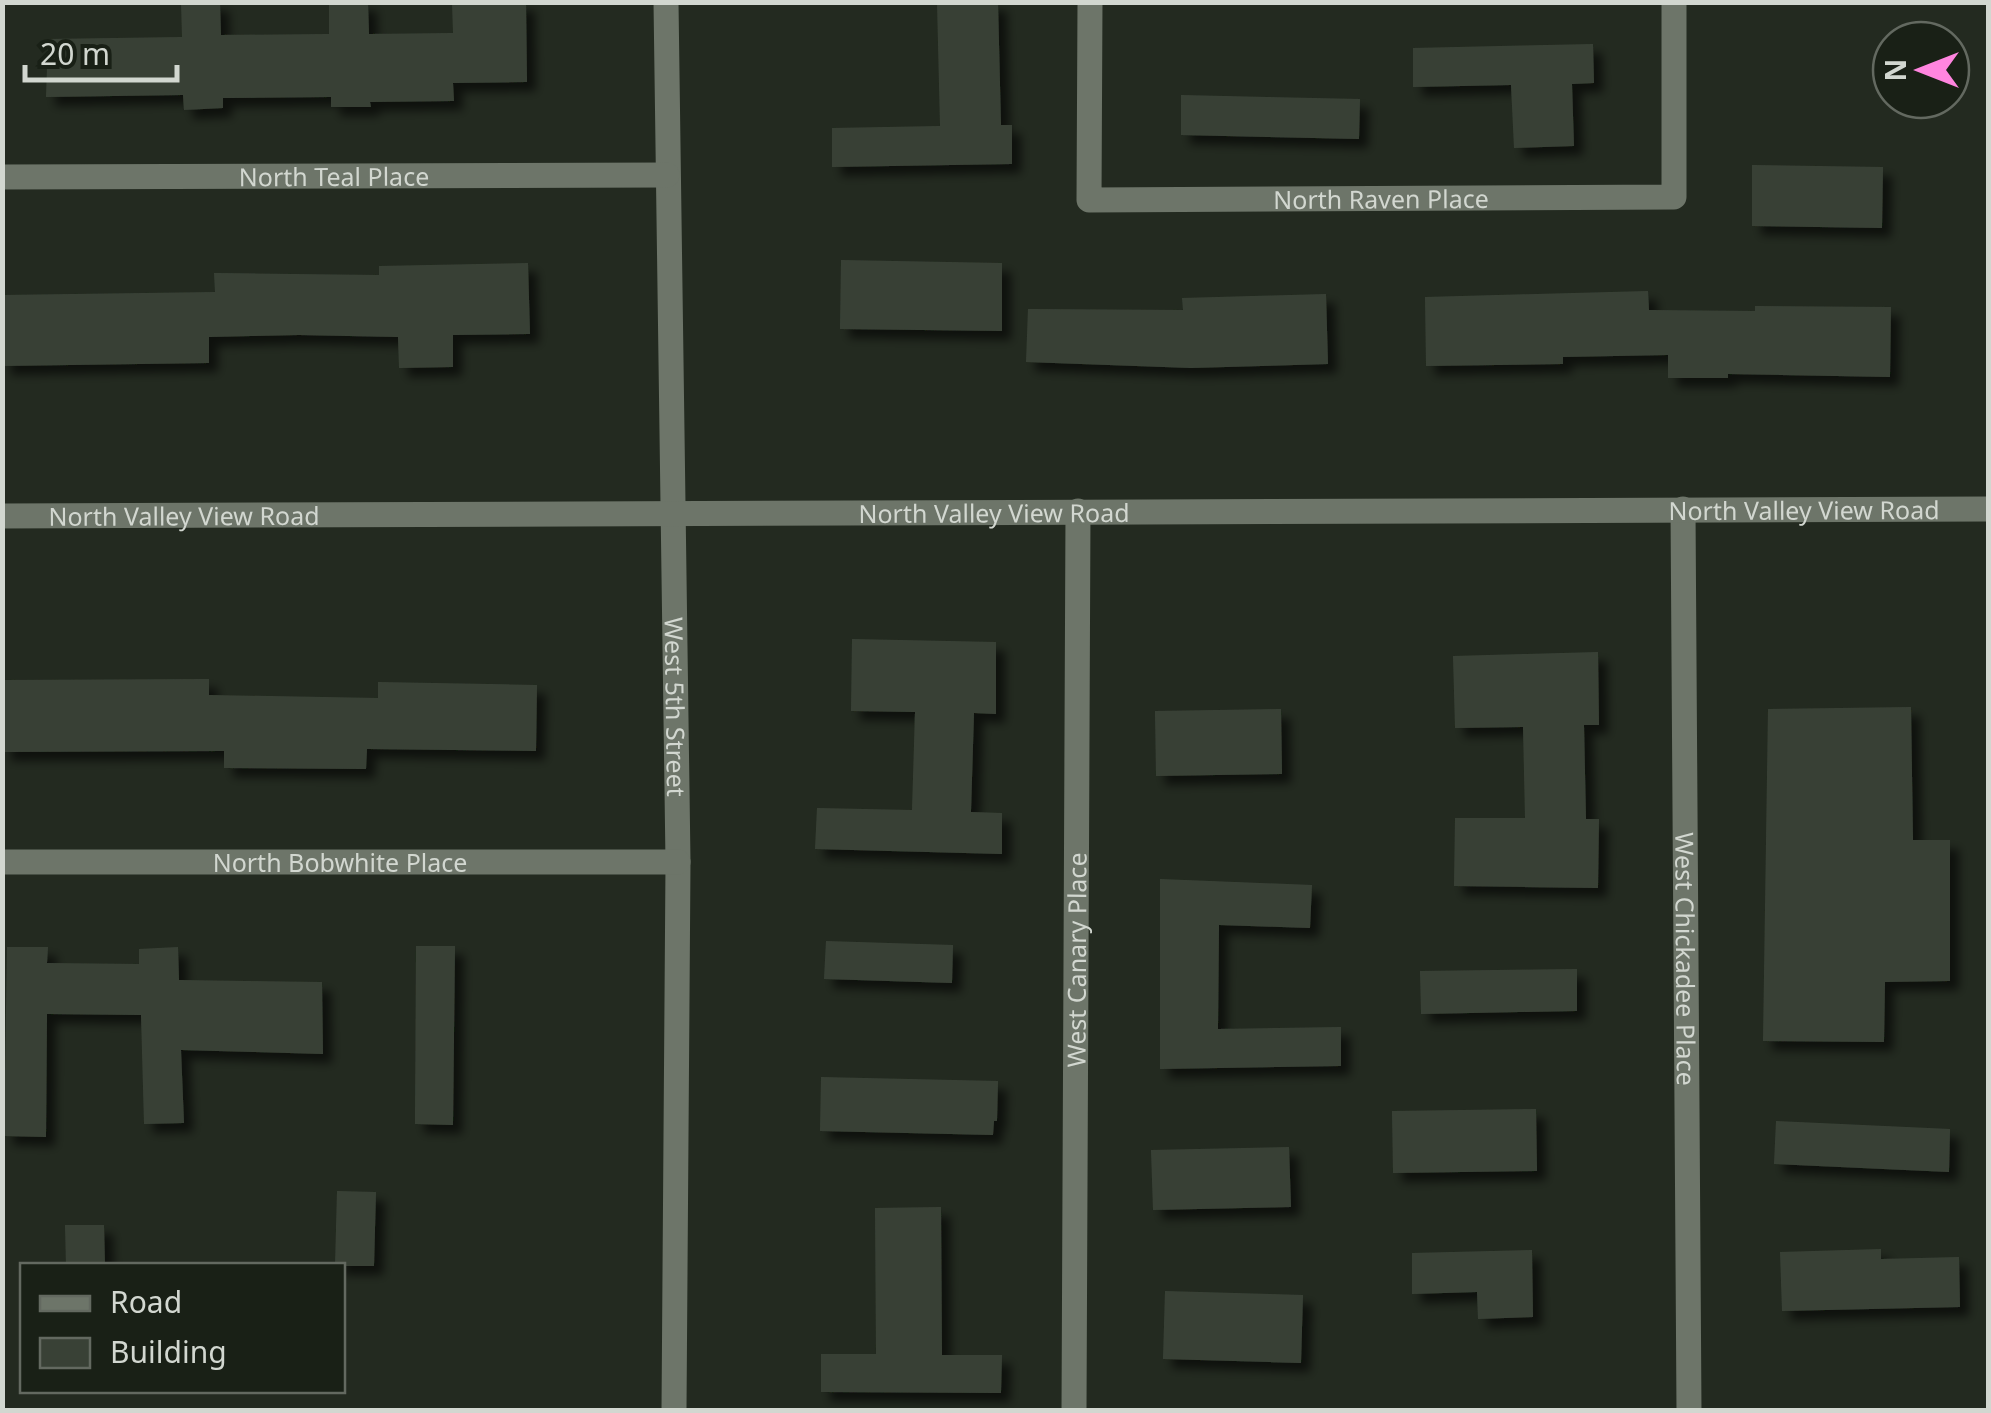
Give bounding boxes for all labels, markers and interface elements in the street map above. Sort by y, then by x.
scale bar [25,20,178,82]
north arrow [1871,20,1971,120]
text: 20 m [40,33,110,74]
text: N [1876,59,1914,81]
street label: North Teal Place [239,159,429,193]
street label: North Raven Place [1273,181,1489,216]
street label: North Valley View Road [1668,492,1940,527]
street label: North Valley View Road [858,495,1130,530]
street label: North Valley View Road [48,498,320,533]
street label: West 5th Street [658,617,694,797]
street label: West Chickadee Place [1668,832,1704,1086]
street label: North Bobwhite Place [213,845,467,879]
street label: West Canary Place [1059,852,1093,1068]
legend [20,1263,345,1393]
text: Road [110,1281,182,1322]
text: Building [110,1331,227,1372]

